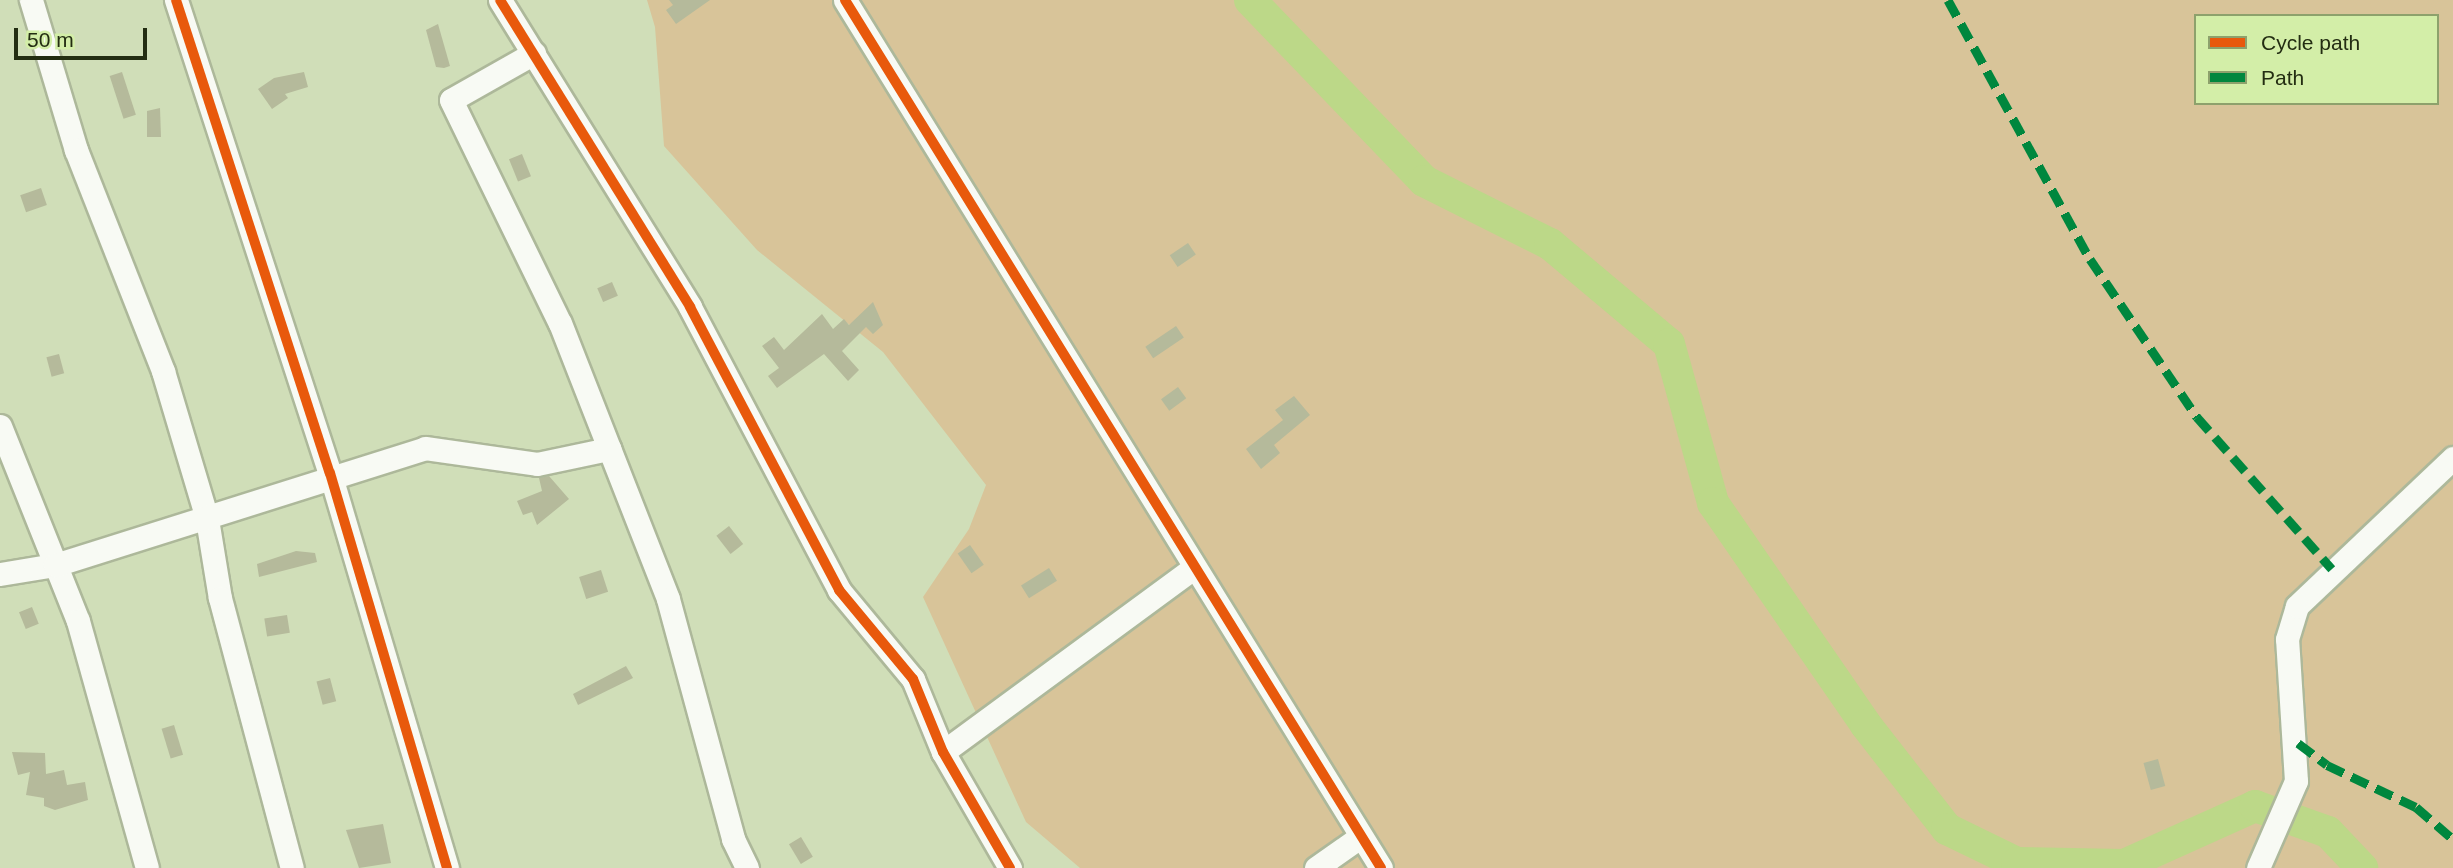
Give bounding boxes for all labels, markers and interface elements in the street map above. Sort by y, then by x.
scale bar [18,14,150,58]
legend [2194,14,2439,105]
text: 50 m [27,28,74,51]
text: Cycle path [2261,31,2360,54]
text: Path [2261,66,2304,89]

